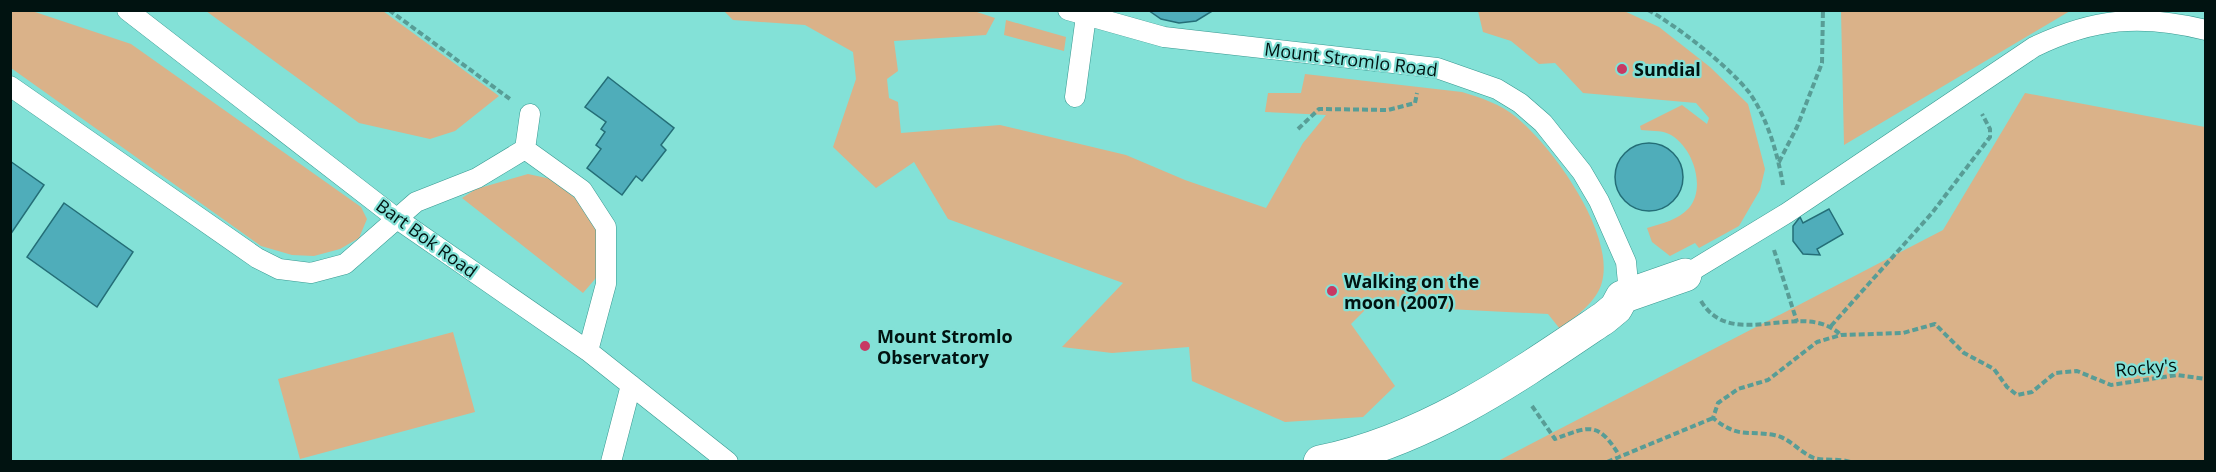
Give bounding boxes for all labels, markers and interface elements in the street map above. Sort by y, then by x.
street label: Mount Stromlo Road [1263,36,1439,82]
place label: Sundial [1634,57,1701,81]
marker: Sundial [1615,62,1629,76]
street label: Bart Bok Road [372,193,482,283]
place label: Walking on the moon (2007) [1344,269,1479,314]
marker: Walking on the moon (2007) [1325,284,1339,298]
place label: Mount Stromlo Observatory [877,324,1013,369]
marker: Mount Stromlo Observatory [858,339,872,353]
street label: Rocky's [2114,352,2178,382]

